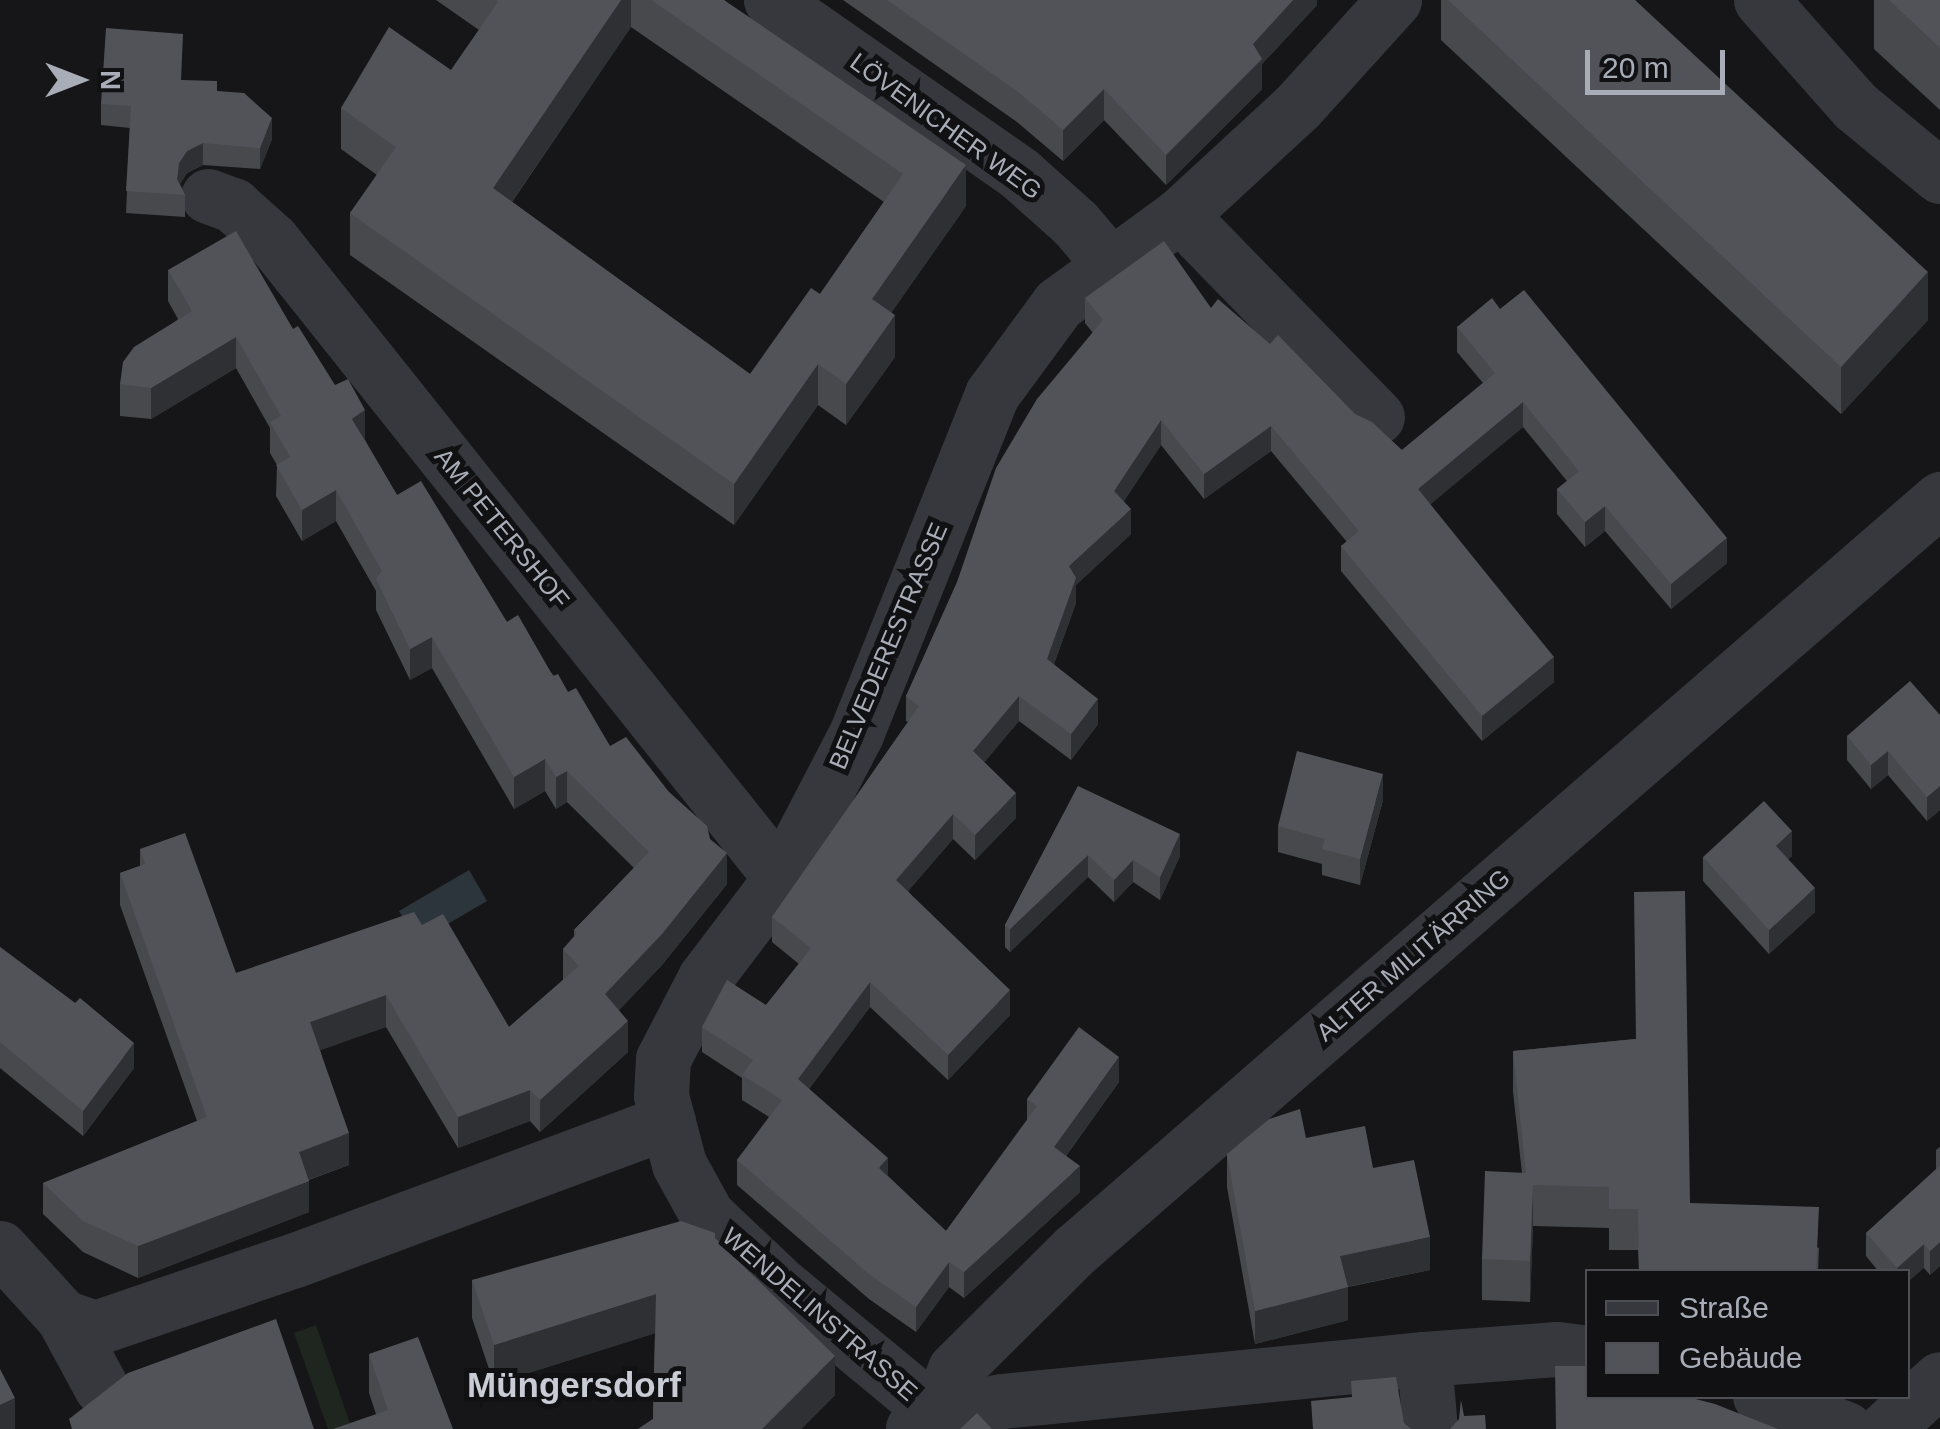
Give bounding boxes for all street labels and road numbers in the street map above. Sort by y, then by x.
street label: LÖVENICHER WEG [844,47,1048,205]
street label: AM PETERSHOF [428,442,576,614]
street label: BELVEDERESTRASSE [822,518,954,774]
street label: ALTER MILITÄRRING [1310,863,1516,1047]
street label: WENDELINSTRASSE [716,1221,924,1407]

